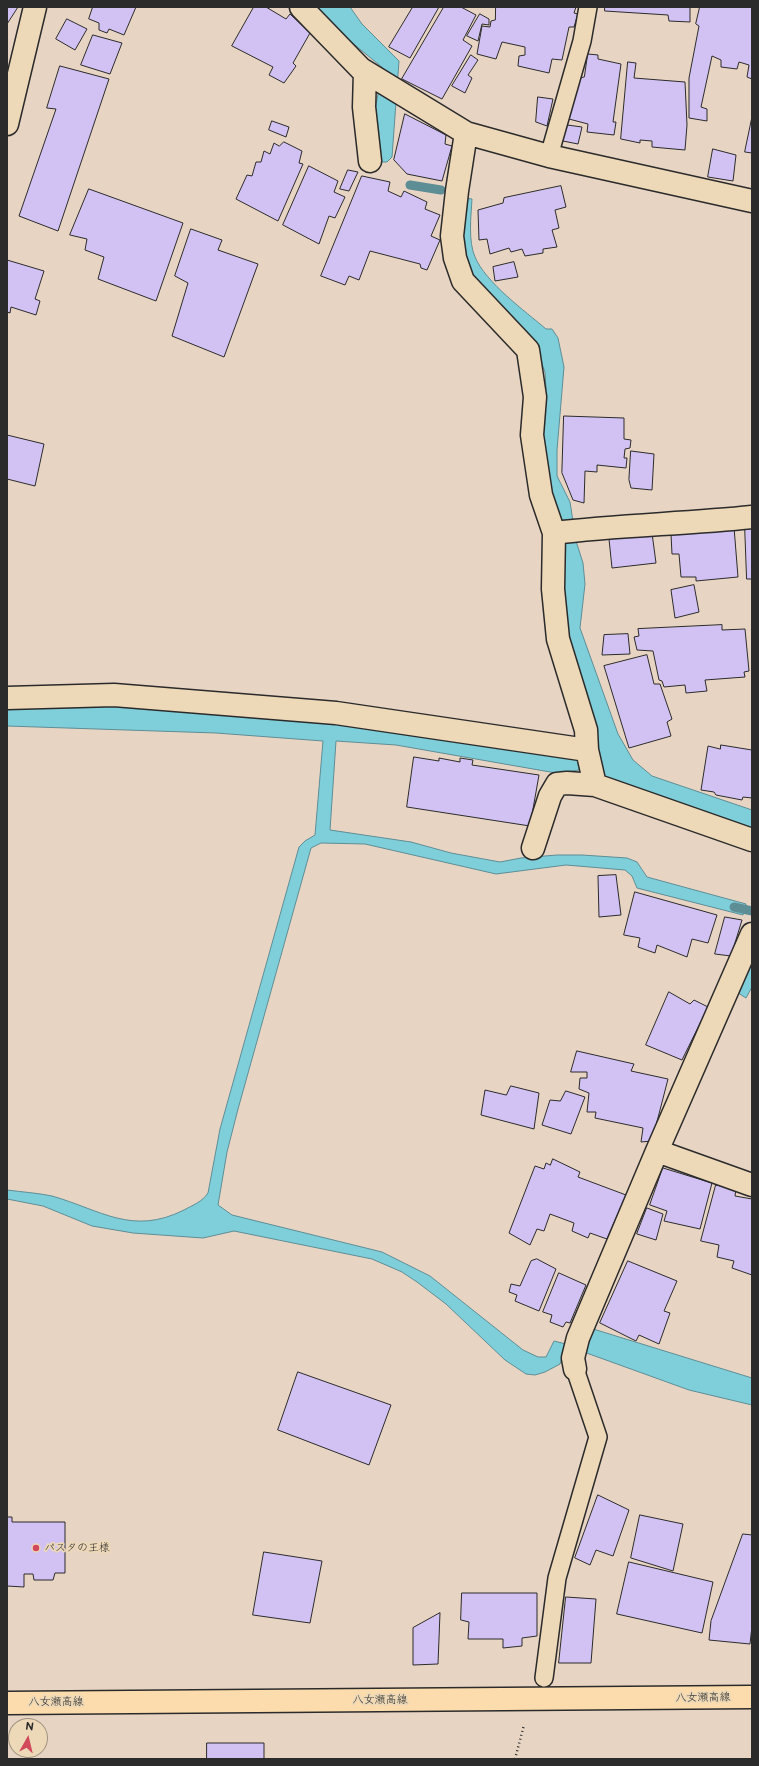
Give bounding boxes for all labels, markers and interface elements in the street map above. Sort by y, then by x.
place label: パスタの王様 [44,1541,110,1555]
marker: パスタの王様 [31,1543,41,1553]
street label: 八女瀬高線 [675,1691,731,1705]
street label: 八女瀬高線 [353,1693,407,1707]
street label: 八女瀬高線 [29,1695,83,1709]
north arrow [8,1718,48,1758]
text: N [25,1720,35,1734]

